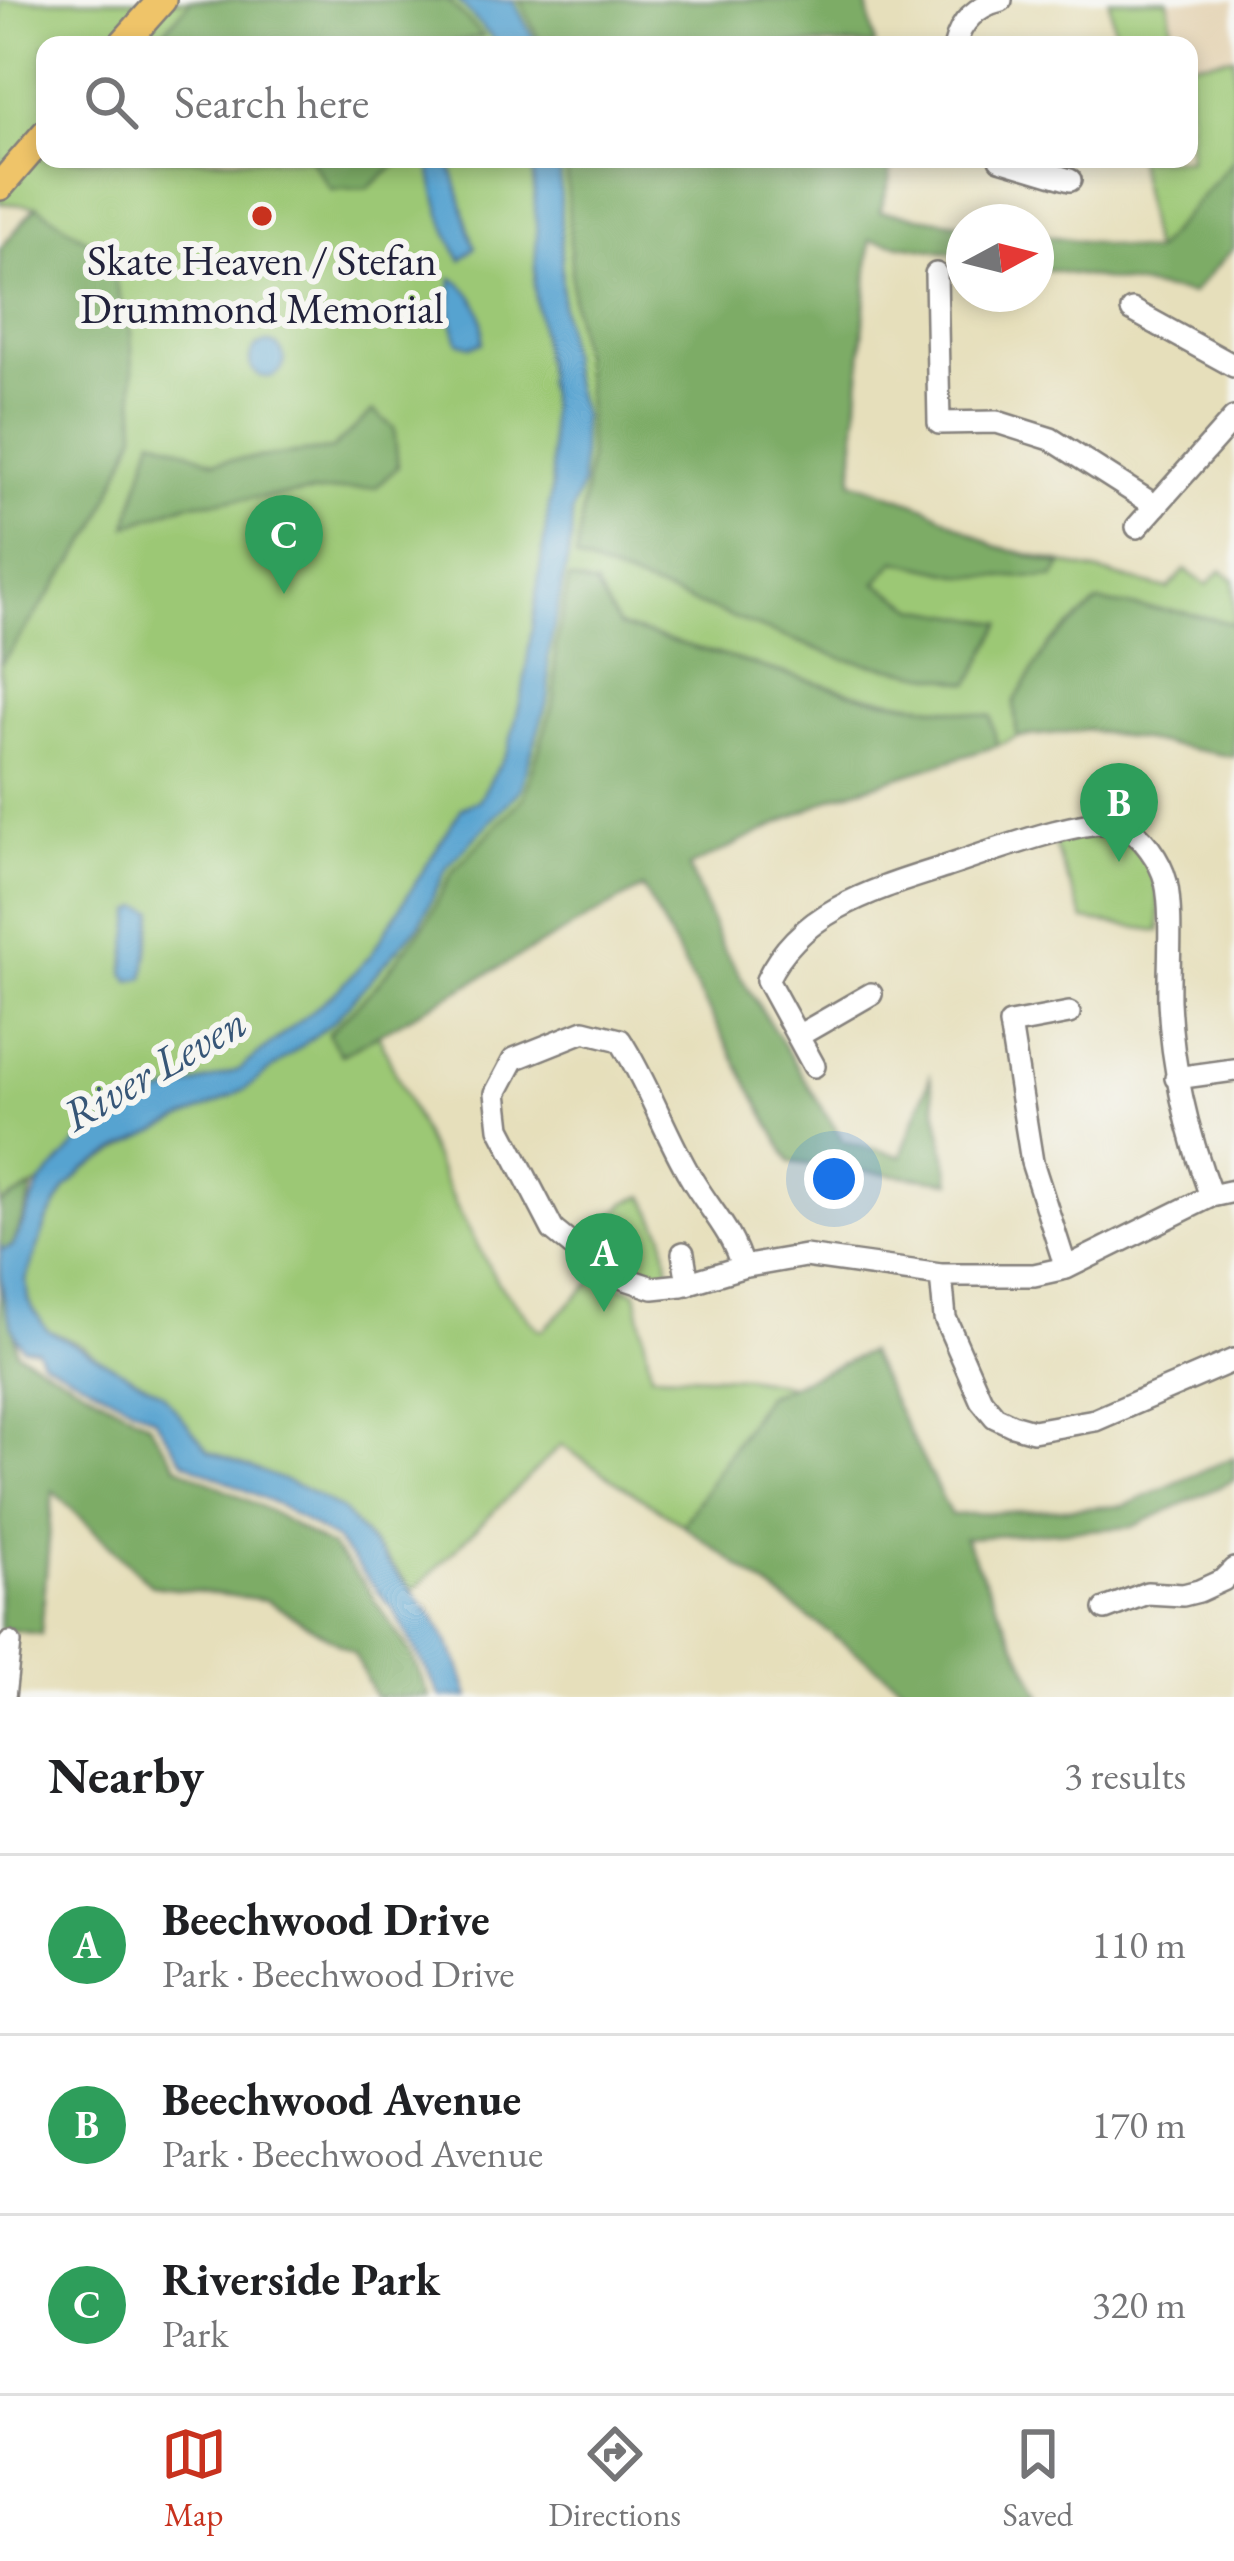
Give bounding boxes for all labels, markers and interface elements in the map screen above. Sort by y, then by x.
search box [36,36,1198,168]
icon: search [78,69,144,135]
text: Search here [174,73,369,131]
marker: Skate Heaven / Stefan Drummond Memorial [249,203,275,229]
north arrow [946,204,1054,312]
place label: Skate Heaven / Stefan Drummond Memorial [80,233,444,336]
pin: C [245,495,323,594]
pin: B [1080,763,1158,862]
water label: River Leven [52,992,256,1144]
your location [804,1149,864,1209]
pin: A [565,1213,643,1312]
text: Nearby [48,1742,204,1808]
text: 3 results [1064,1750,1186,1801]
text: Beechwood Drive [162,1890,490,1948]
text: A [73,1919,101,1970]
text: 110 m [1092,1919,1186,1970]
text: Park · Beechwood Drive [162,1948,515,1999]
text: Beechwood Avenue [162,2070,521,2128]
text: B [75,2099,99,2150]
text: 170 m [1092,2099,1186,2150]
text: Park · Beechwood Avenue [162,2128,543,2179]
text: Riverside Park [162,2250,440,2308]
text: C [73,2279,101,2330]
text: 320 m [1092,2279,1186,2330]
text: Park [162,2308,228,2359]
tab: Map [161,2421,227,2536]
tab: Directions [548,2421,681,2536]
tab: Saved [1003,2421,1073,2536]

